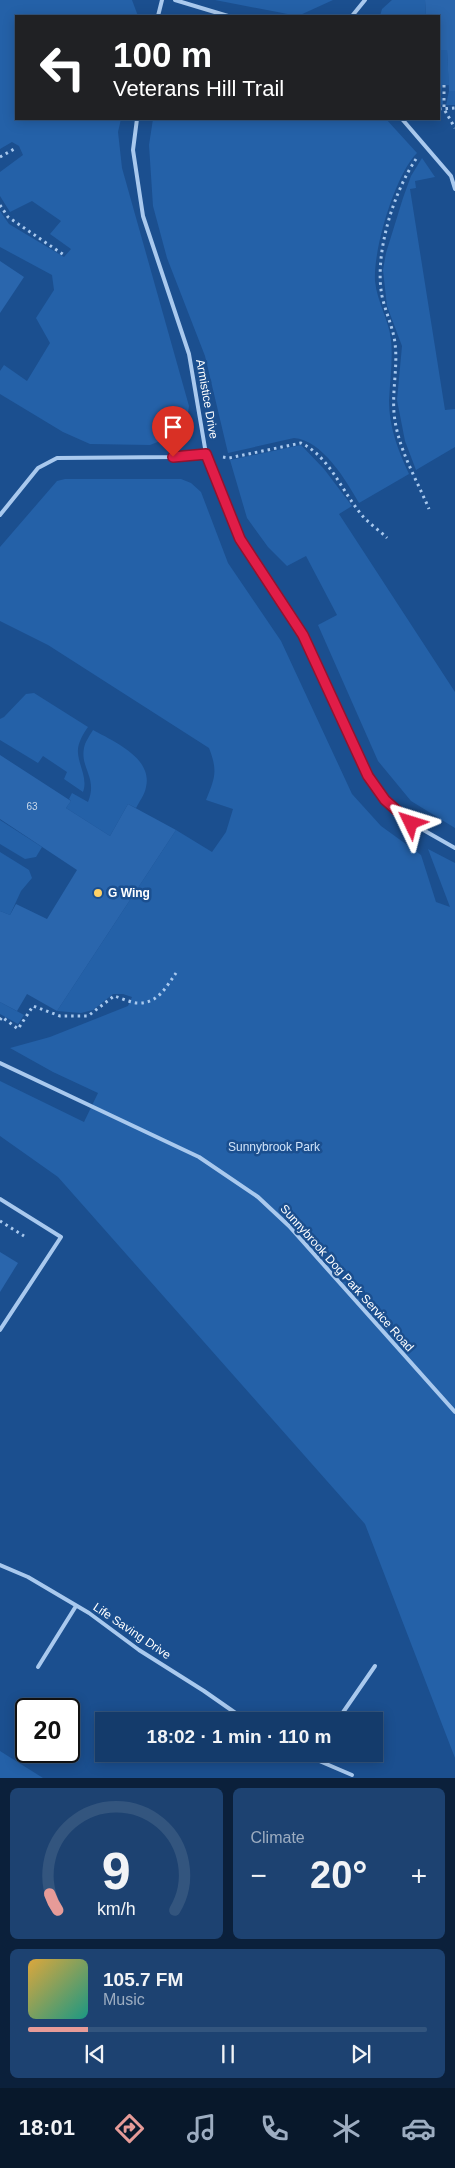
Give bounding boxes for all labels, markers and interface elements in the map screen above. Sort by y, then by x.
icon: left [30,35,95,100]
text: 100 m [113,35,212,74]
text: Veterans Hill Trail [113,76,284,101]
street label: Armistice Drive [193,358,221,440]
pin [152,406,194,457]
icon: arrive [159,413,187,441]
position arrow [384,796,436,848]
house number: 63 [26,801,38,812]
place label: G Wing [108,886,150,900]
marker: G Wing [92,887,104,899]
park label: Sunnybrook Park [228,1140,321,1154]
street label: Sunnybrook Dog Park Service Road [277,1202,417,1354]
street label: Life Saving Drive [90,1600,174,1662]
speed limit sign: 20 [15,1698,80,1763]
text: 18:02 · 1 min · 110 m [147,1726,331,1747]
text: Climate [251,1829,305,1846]
text: 9 [102,1842,131,1900]
text: 20° [310,1854,367,1896]
text: − [251,1860,267,1891]
text: + [411,1860,427,1891]
text: km/h [97,1899,136,1919]
text: 105.7 FM [103,1969,183,1990]
text: Music [103,1991,145,2008]
icon: previous [81,2040,109,2068]
icon: pause [214,2040,242,2068]
icon: next [347,2040,375,2068]
icon: directions [112,2111,147,2146]
icon: music [184,2111,219,2146]
icon: phone [257,2111,292,2146]
icon: climate [329,2111,364,2146]
icon: car [401,2111,436,2146]
text: 18:01 [19,2115,75,2140]

